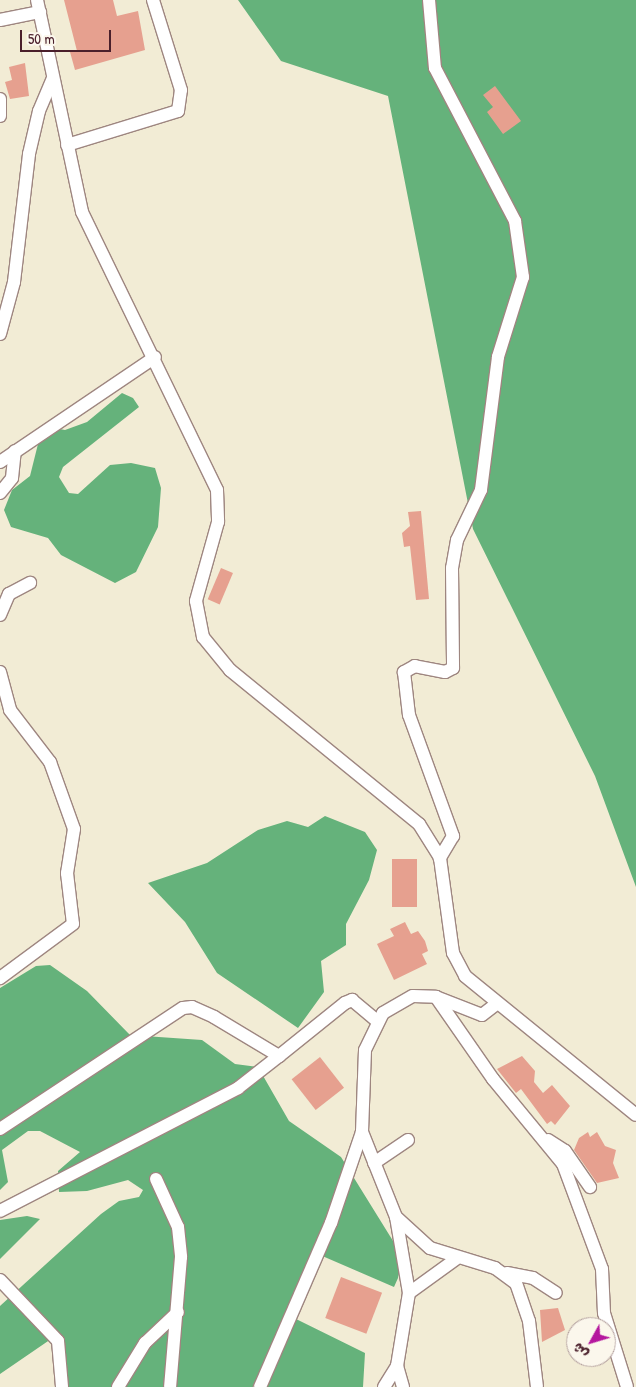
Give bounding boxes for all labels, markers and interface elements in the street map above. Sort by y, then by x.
scale bar [22,20,114,52]
text: 50 m [28,28,55,49]
north arrow [566,1317,616,1367]
text: ش [568,1339,592,1363]

